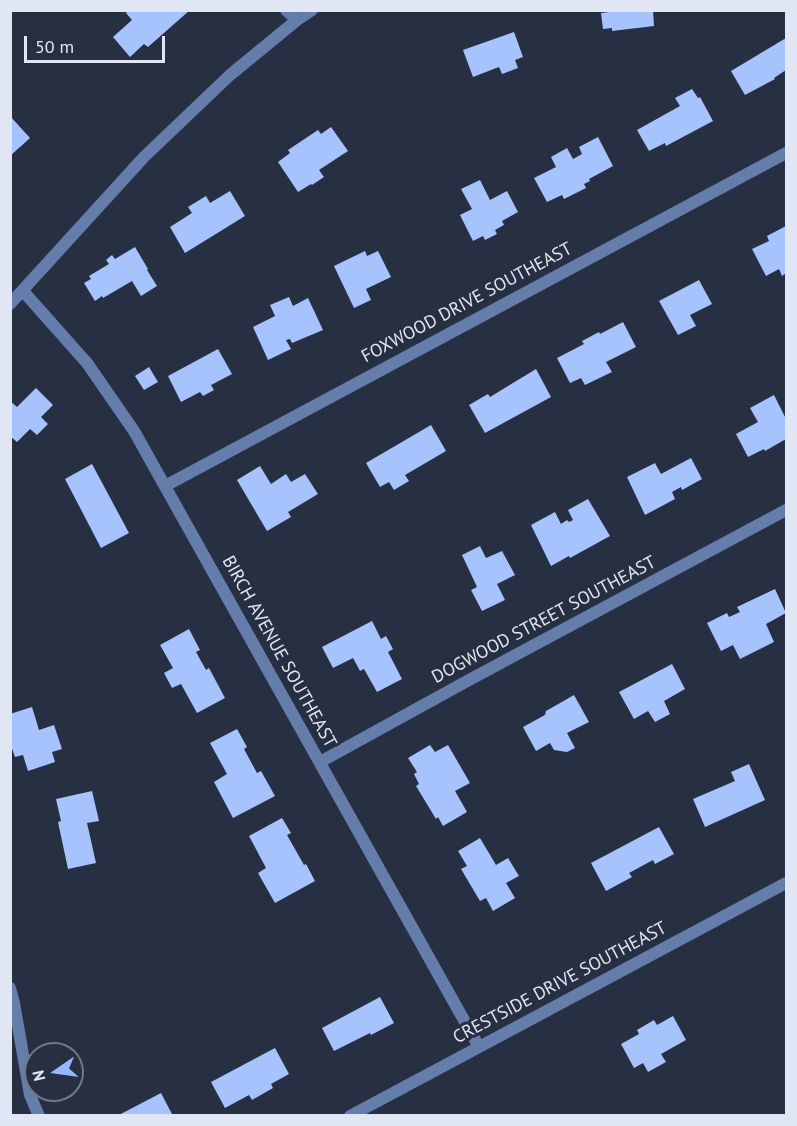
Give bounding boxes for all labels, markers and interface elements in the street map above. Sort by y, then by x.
scale bar [27,24,168,62]
text: 50 m [35,35,74,58]
street label: FOXWOOD DRIVE SOUTHEAST [358,238,576,368]
street label: BIRCH AVENUE SOUTHEAST [217,552,341,752]
street label: DOGWOOD STREET SOUTHEAST [428,552,660,688]
street label: CRESTSIDE DRIVE SOUTHEAST [449,917,671,1049]
north arrow [24,1042,84,1102]
text: N [27,1068,49,1083]

